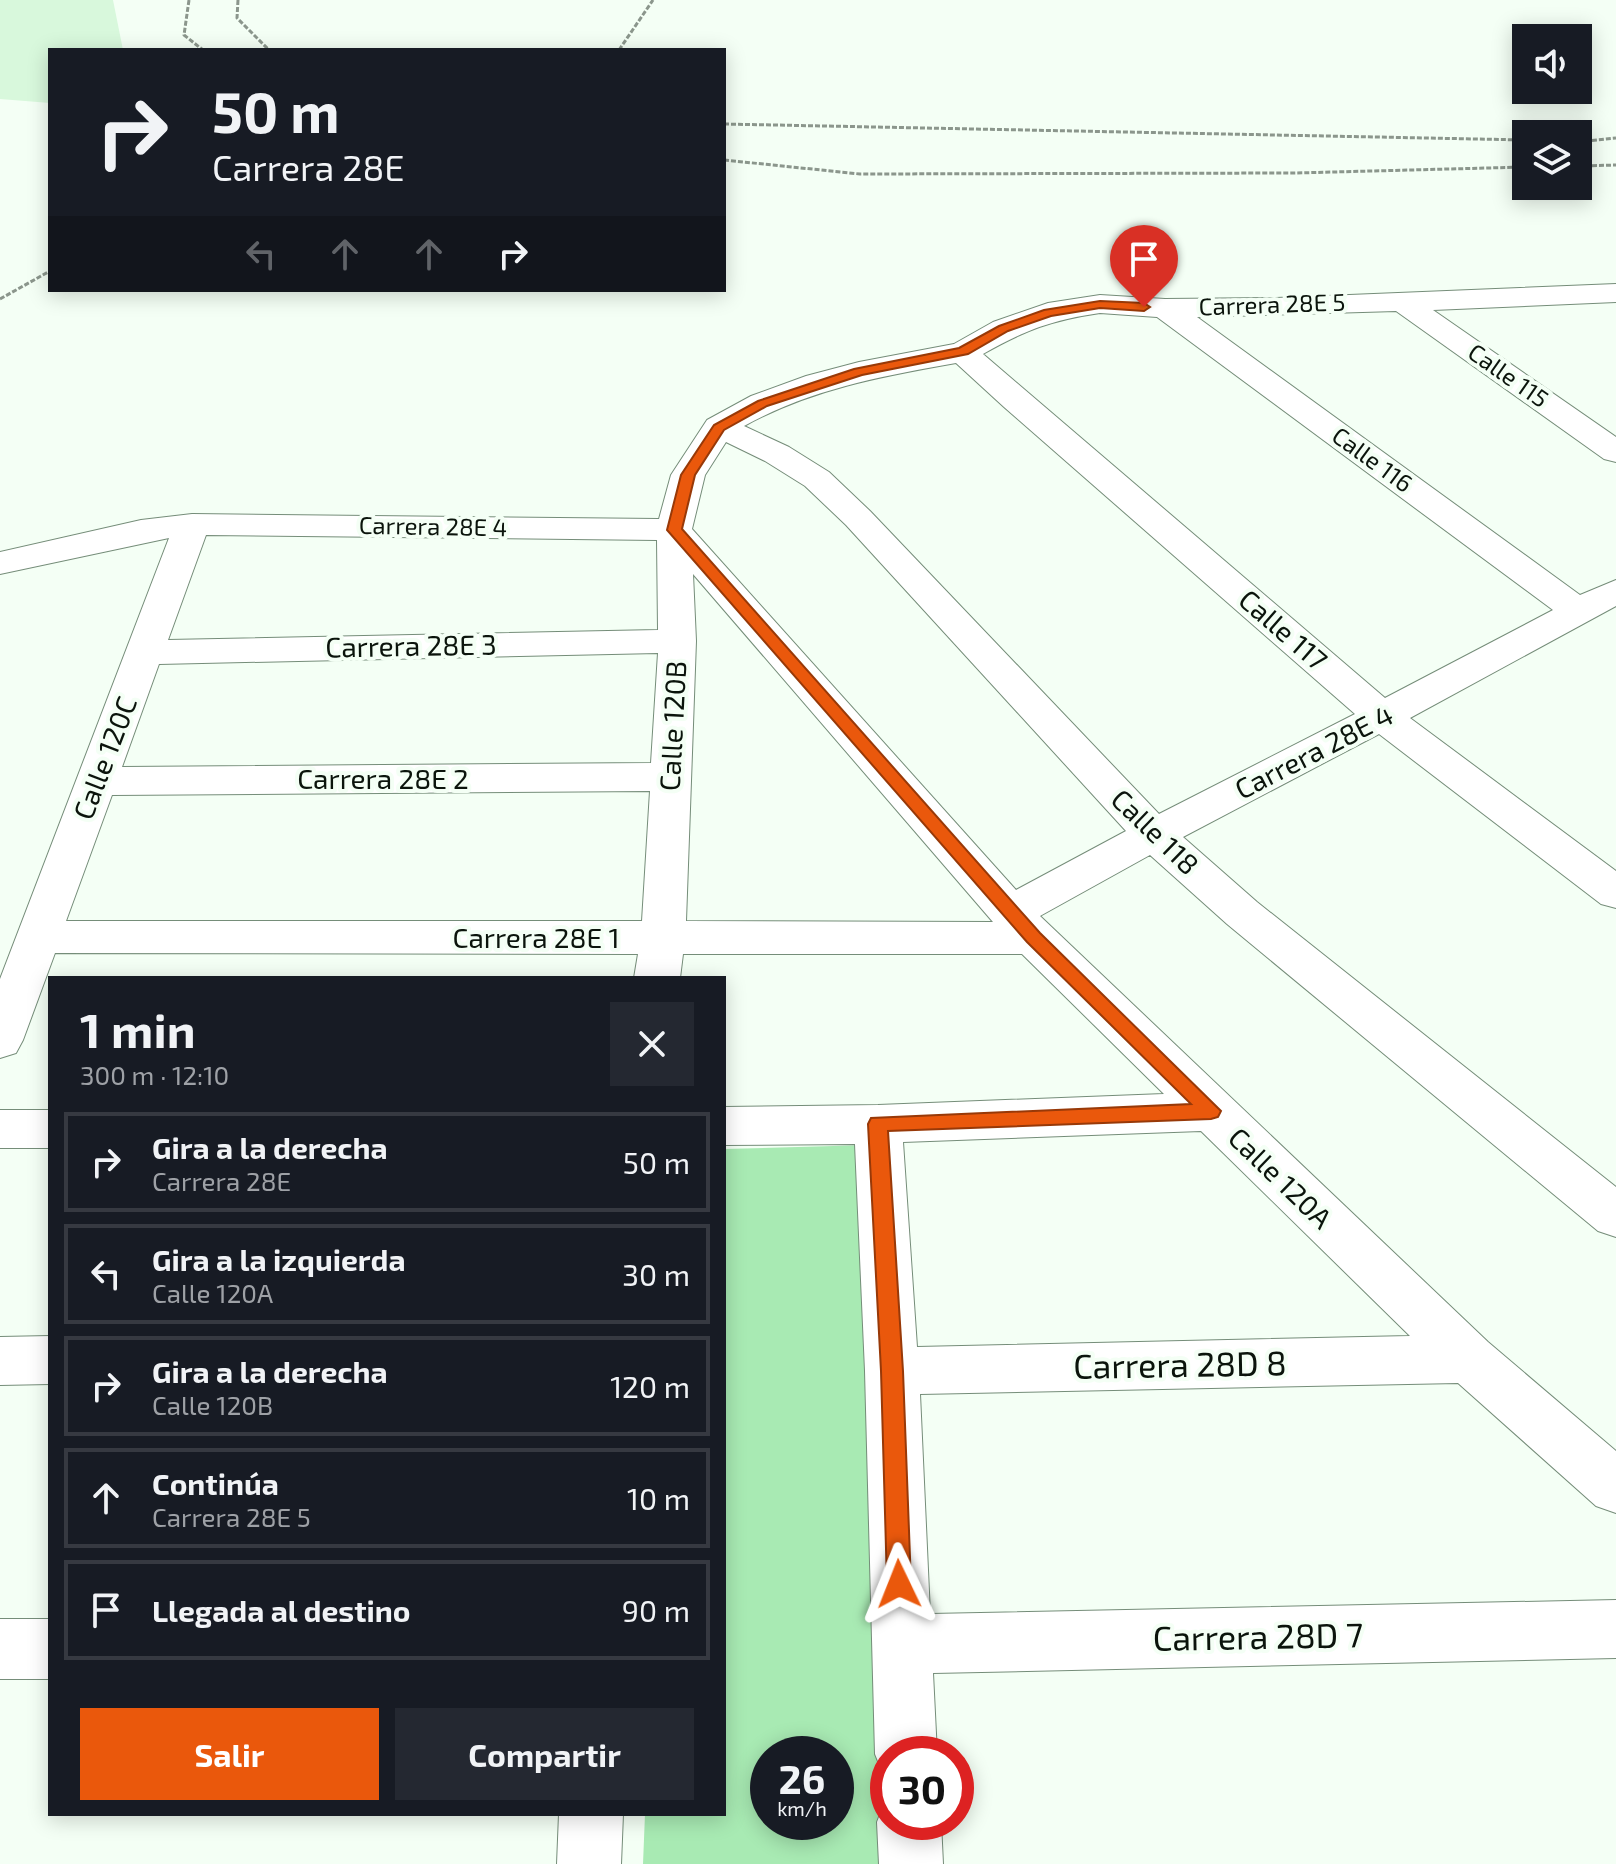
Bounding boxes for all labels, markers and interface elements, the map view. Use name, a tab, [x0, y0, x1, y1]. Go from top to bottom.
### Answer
map controls	[1512, 24, 1592, 200]
button: sound	[1512, 24, 1592, 104]
text: 50 m	[212, 77, 340, 144]
icon: right	[80, 80, 184, 184]
button: layers	[1512, 120, 1592, 200]
text: Carrera 28E	[212, 145, 405, 188]
pin	[1110, 225, 1178, 307]
icon: left	[239, 232, 283, 276]
icon: ahead	[323, 232, 367, 276]
icon: ahead	[407, 232, 451, 276]
icon: right	[491, 232, 535, 276]
icon: arrive	[1122, 237, 1166, 281]
street label: Carrera 28E 5	[1198, 286, 1346, 321]
street label: Calle 115	[1463, 337, 1555, 413]
street label: Calle 116	[1327, 420, 1419, 498]
street label: Carrera 28E 4	[359, 510, 507, 541]
street label: Calle 117	[1233, 582, 1335, 677]
street label: Carrera 28E 3	[325, 627, 497, 663]
street label: Calle 120B	[652, 660, 692, 792]
street label: Calle 120C	[65, 691, 143, 824]
street label: Carrera 28E 4	[1229, 697, 1398, 806]
street label: Carrera 28E 2	[297, 761, 469, 795]
street label: Calle 118	[1105, 781, 1207, 881]
street label: Carrera 28E 1	[452, 920, 620, 954]
text: 1 min	[80, 1000, 196, 1058]
button: close	[610, 1002, 694, 1086]
text: 300 m · 12:10	[80, 1059, 229, 1090]
street label: Calle 120A	[1222, 1120, 1340, 1235]
text: Gira a la derecha	[152, 1129, 388, 1165]
icon: right	[84, 1140, 128, 1184]
text: 50 m	[623, 1144, 690, 1180]
text: Carrera 28E	[152, 1165, 291, 1196]
text: Gira a la izquierda	[152, 1241, 406, 1277]
icon: left	[84, 1252, 128, 1296]
text: 30 m	[622, 1256, 690, 1292]
text: Calle 120A	[152, 1277, 273, 1308]
street label: Carrera 28D 8	[1073, 1341, 1287, 1386]
text: Gira a la derecha	[152, 1353, 388, 1389]
icon: right	[84, 1364, 128, 1408]
text: 120 m	[610, 1368, 690, 1404]
text: Calle 120B	[152, 1389, 273, 1420]
text: Continúa	[152, 1465, 279, 1501]
icon: ahead	[84, 1476, 128, 1520]
text: 10 m	[627, 1480, 690, 1516]
text: Carrera 28E 5	[152, 1501, 311, 1532]
position arrow	[857, 1542, 941, 1626]
icon: arrive	[84, 1588, 128, 1632]
text: Llegada al destino	[152, 1592, 411, 1628]
text: 90 m	[622, 1592, 690, 1628]
street label: Carrera 28D 7	[1152, 1613, 1363, 1658]
button: Salir	[80, 1708, 379, 1800]
button: Compartir	[395, 1708, 694, 1800]
speed limit sign: 30	[870, 1736, 974, 1840]
text: 26	[779, 1754, 825, 1802]
text: km/h	[777, 1796, 827, 1820]

